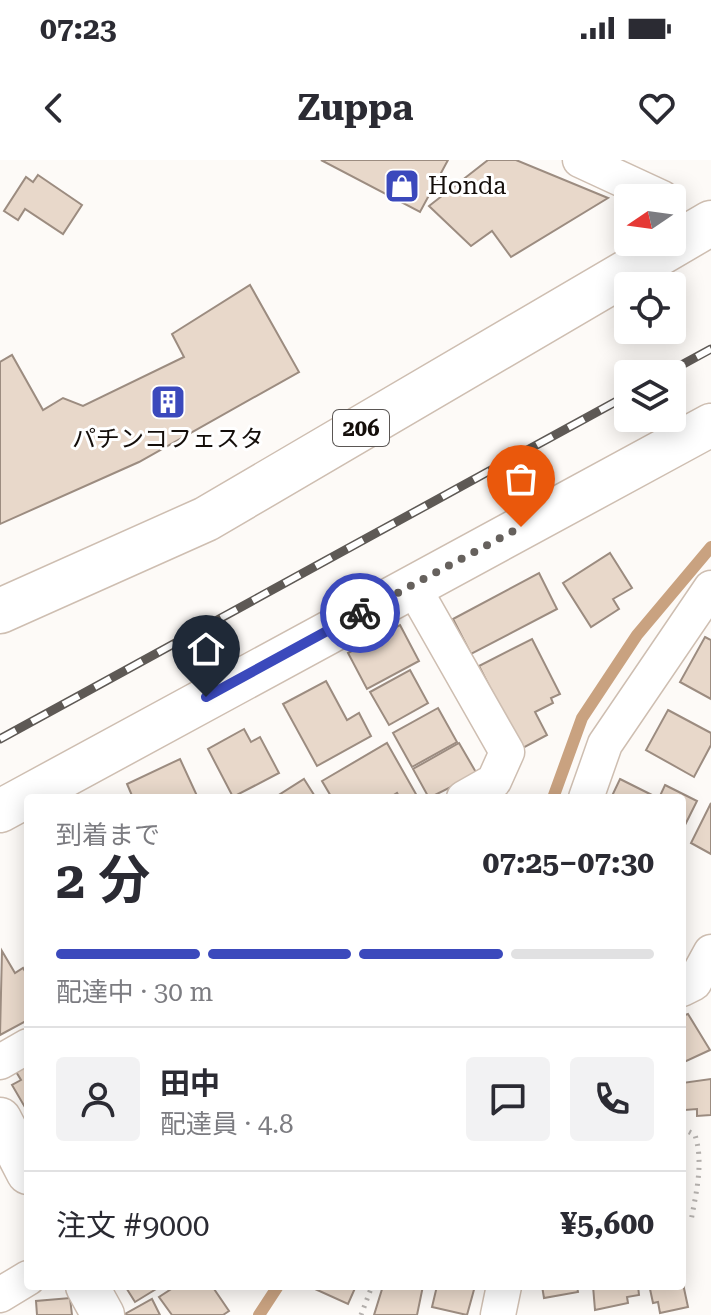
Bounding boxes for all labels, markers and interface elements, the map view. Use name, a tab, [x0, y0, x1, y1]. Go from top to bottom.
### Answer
text: 07:23	[40, 11, 117, 46]
icon: back	[32, 86, 76, 130]
icon: heart	[635, 86, 679, 130]
text: Zuppa	[298, 87, 413, 129]
shop icon: Honda	[383, 167, 421, 205]
place label: Honda	[428, 172, 506, 200]
north arrow	[614, 184, 686, 256]
map controls	[614, 184, 686, 432]
button: locate	[614, 272, 686, 344]
button: layers	[614, 360, 686, 432]
building icon: パチンコフェスタ	[149, 383, 187, 421]
road number: 206	[333, 410, 389, 446]
place label: パチンコフェスタ	[72, 425, 264, 453]
pin	[487, 445, 555, 527]
icon: bag	[499, 457, 543, 501]
courier	[320, 573, 400, 653]
icon: bike	[338, 591, 382, 635]
pin	[172, 615, 240, 697]
icon: home	[184, 627, 228, 671]
text: 到着まで	[56, 820, 160, 850]
text: 07:25–07:30	[482, 845, 654, 880]
text: 2 分	[56, 850, 150, 911]
text: 配達中 · 30 m	[56, 977, 213, 1007]
button: person	[56, 1057, 140, 1141]
button: chat	[466, 1057, 550, 1141]
button: phone	[570, 1057, 654, 1141]
text: 田中	[160, 1066, 220, 1101]
text: 配達員 · 4.8	[160, 1109, 294, 1139]
text: ¥5,600	[560, 1206, 654, 1241]
text: 注文 #9000	[56, 1208, 210, 1243]

